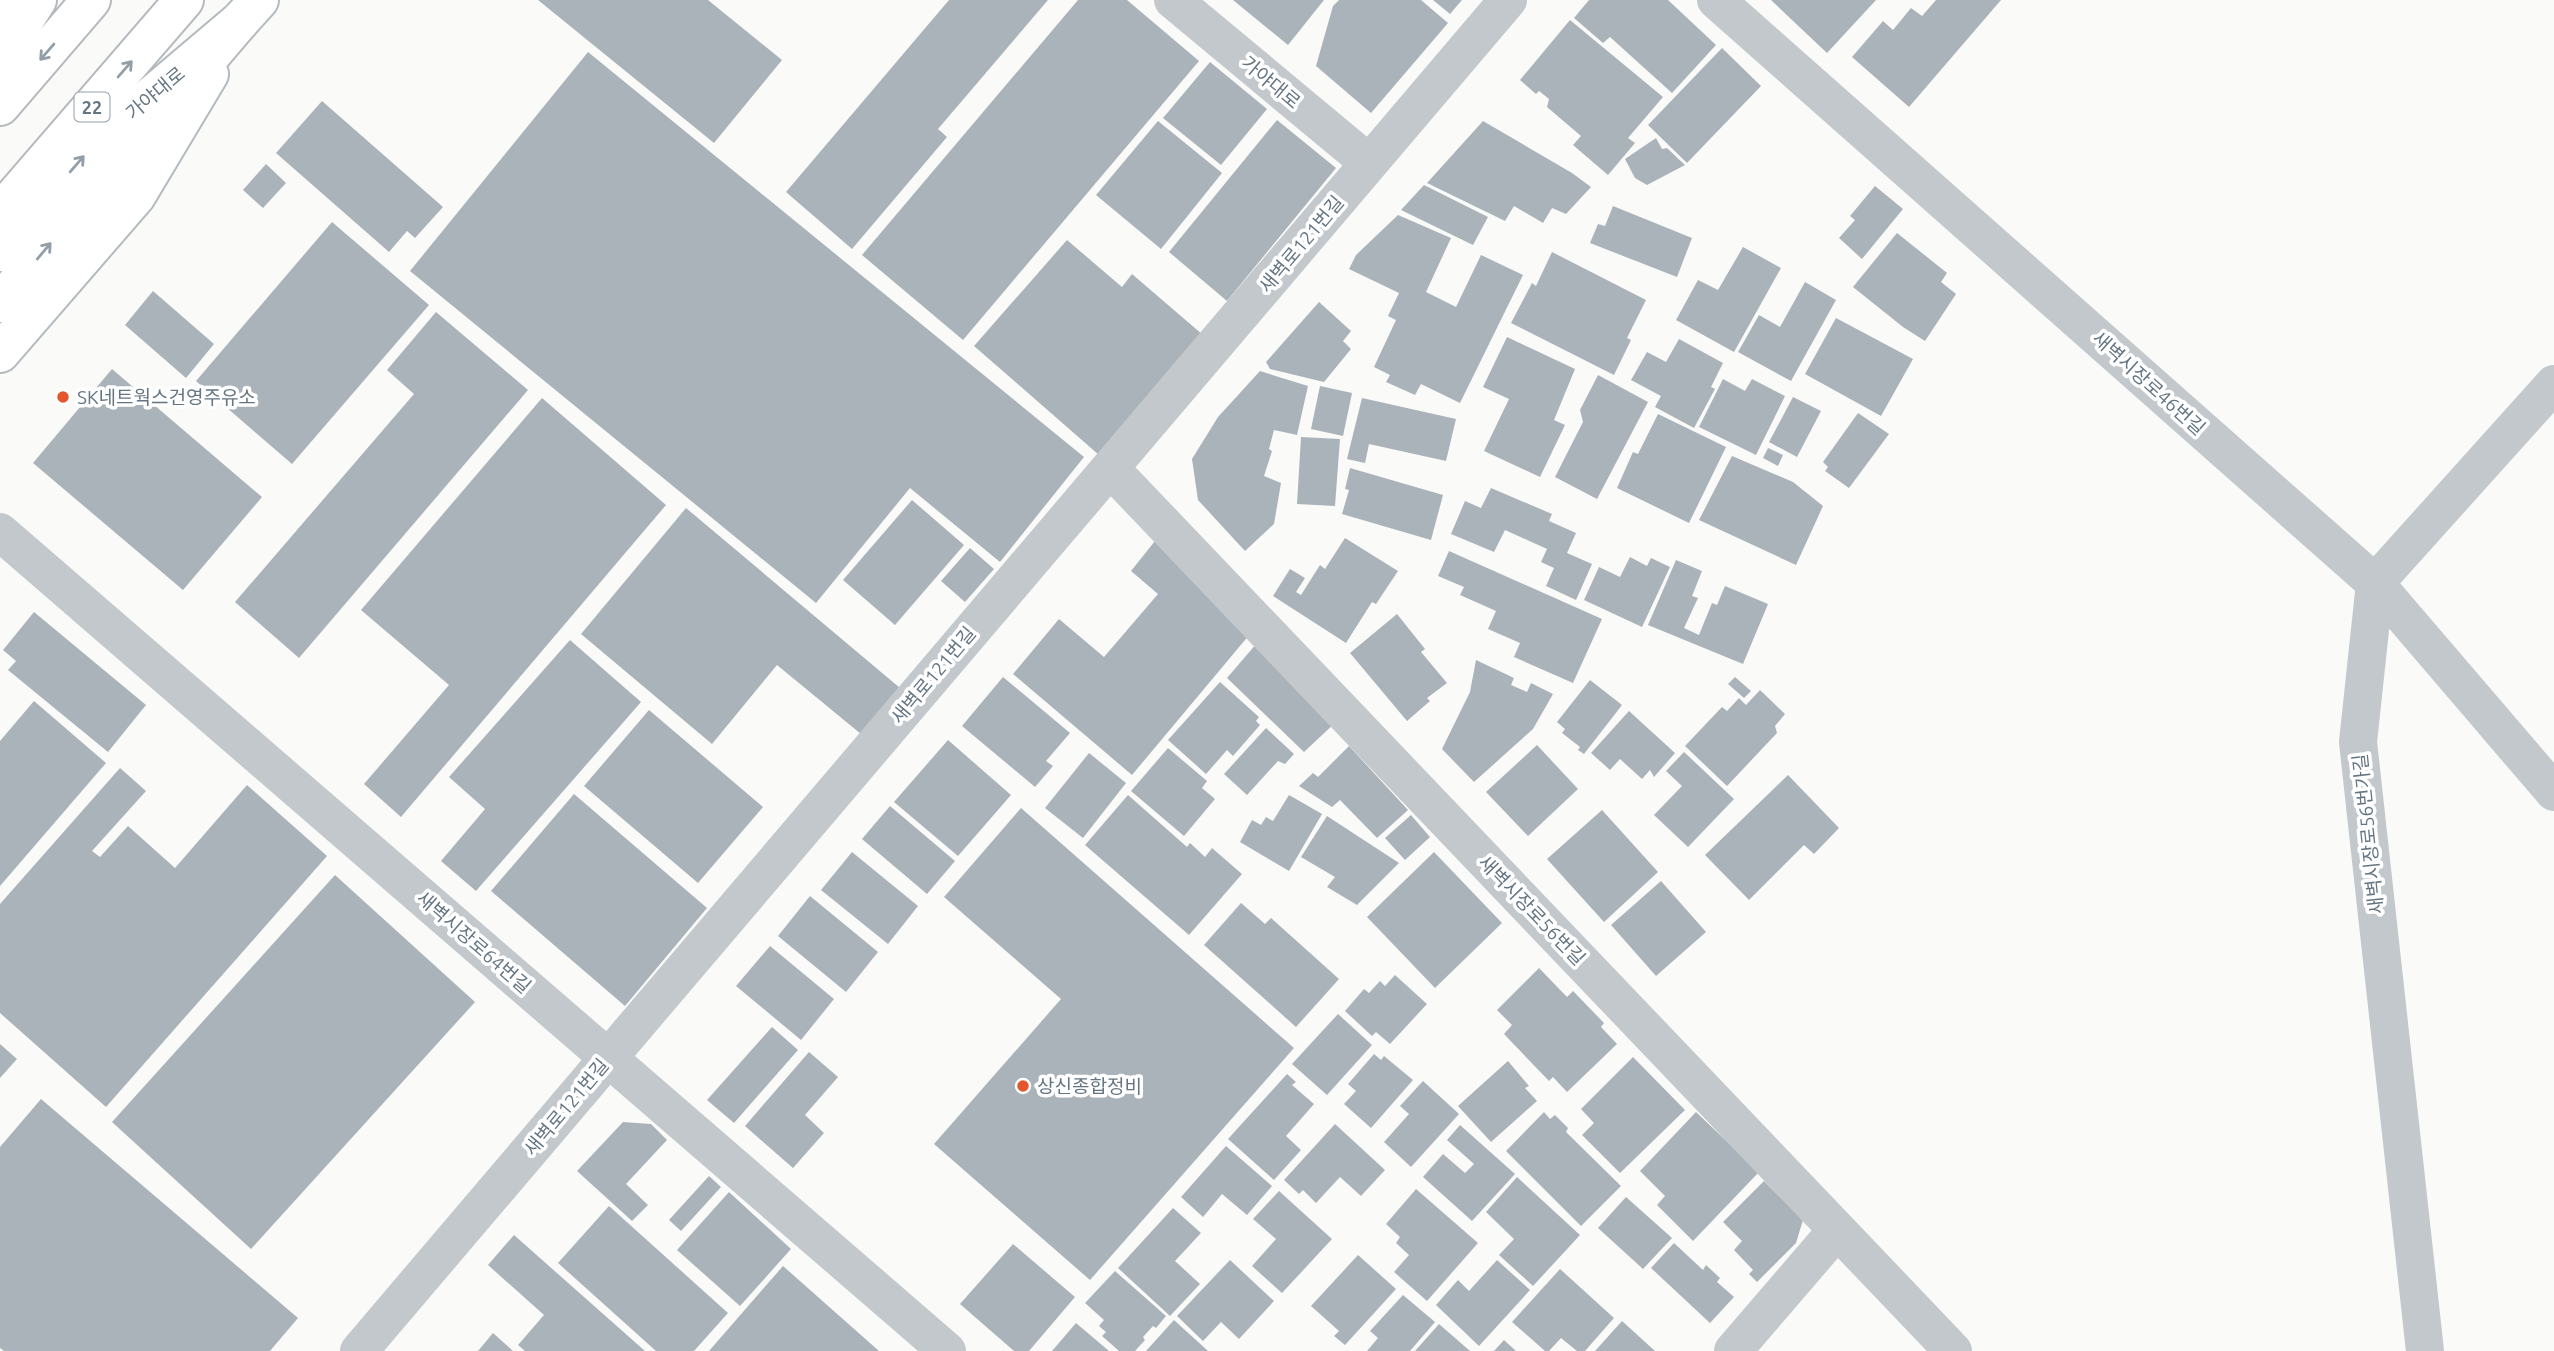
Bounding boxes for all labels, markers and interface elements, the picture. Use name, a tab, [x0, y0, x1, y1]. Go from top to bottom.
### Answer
one-way arrow	[39, 42, 55, 60]
street label: 가야대로	[1237, 51, 1305, 113]
one-way arrow	[117, 60, 133, 78]
street label: 가야대로	[121, 62, 189, 124]
road number: 22	[74, 92, 110, 122]
one-way arrow	[69, 155, 85, 173]
street label: 새벽로121번길	[1254, 191, 1348, 297]
one-way arrow	[36, 242, 52, 260]
street label: 새벽시장로46번길	[2088, 327, 2210, 439]
place label: SK네트웍스건영주유소	[77, 386, 256, 408]
marker: SK네트웍스건영주유소	[55, 389, 71, 405]
street label: 새벽로121번길	[886, 622, 980, 728]
street label: 새벽시장로56번가길	[2349, 753, 2387, 915]
street label: 새벽시장로56번길	[1474, 851, 1590, 969]
street label: 새벽시장로64번길	[413, 887, 535, 997]
street label: 새벽로121번길	[519, 1054, 613, 1160]
place label: 상신종합정비	[1037, 1075, 1142, 1097]
marker: 상신종합정비	[1015, 1078, 1031, 1094]

